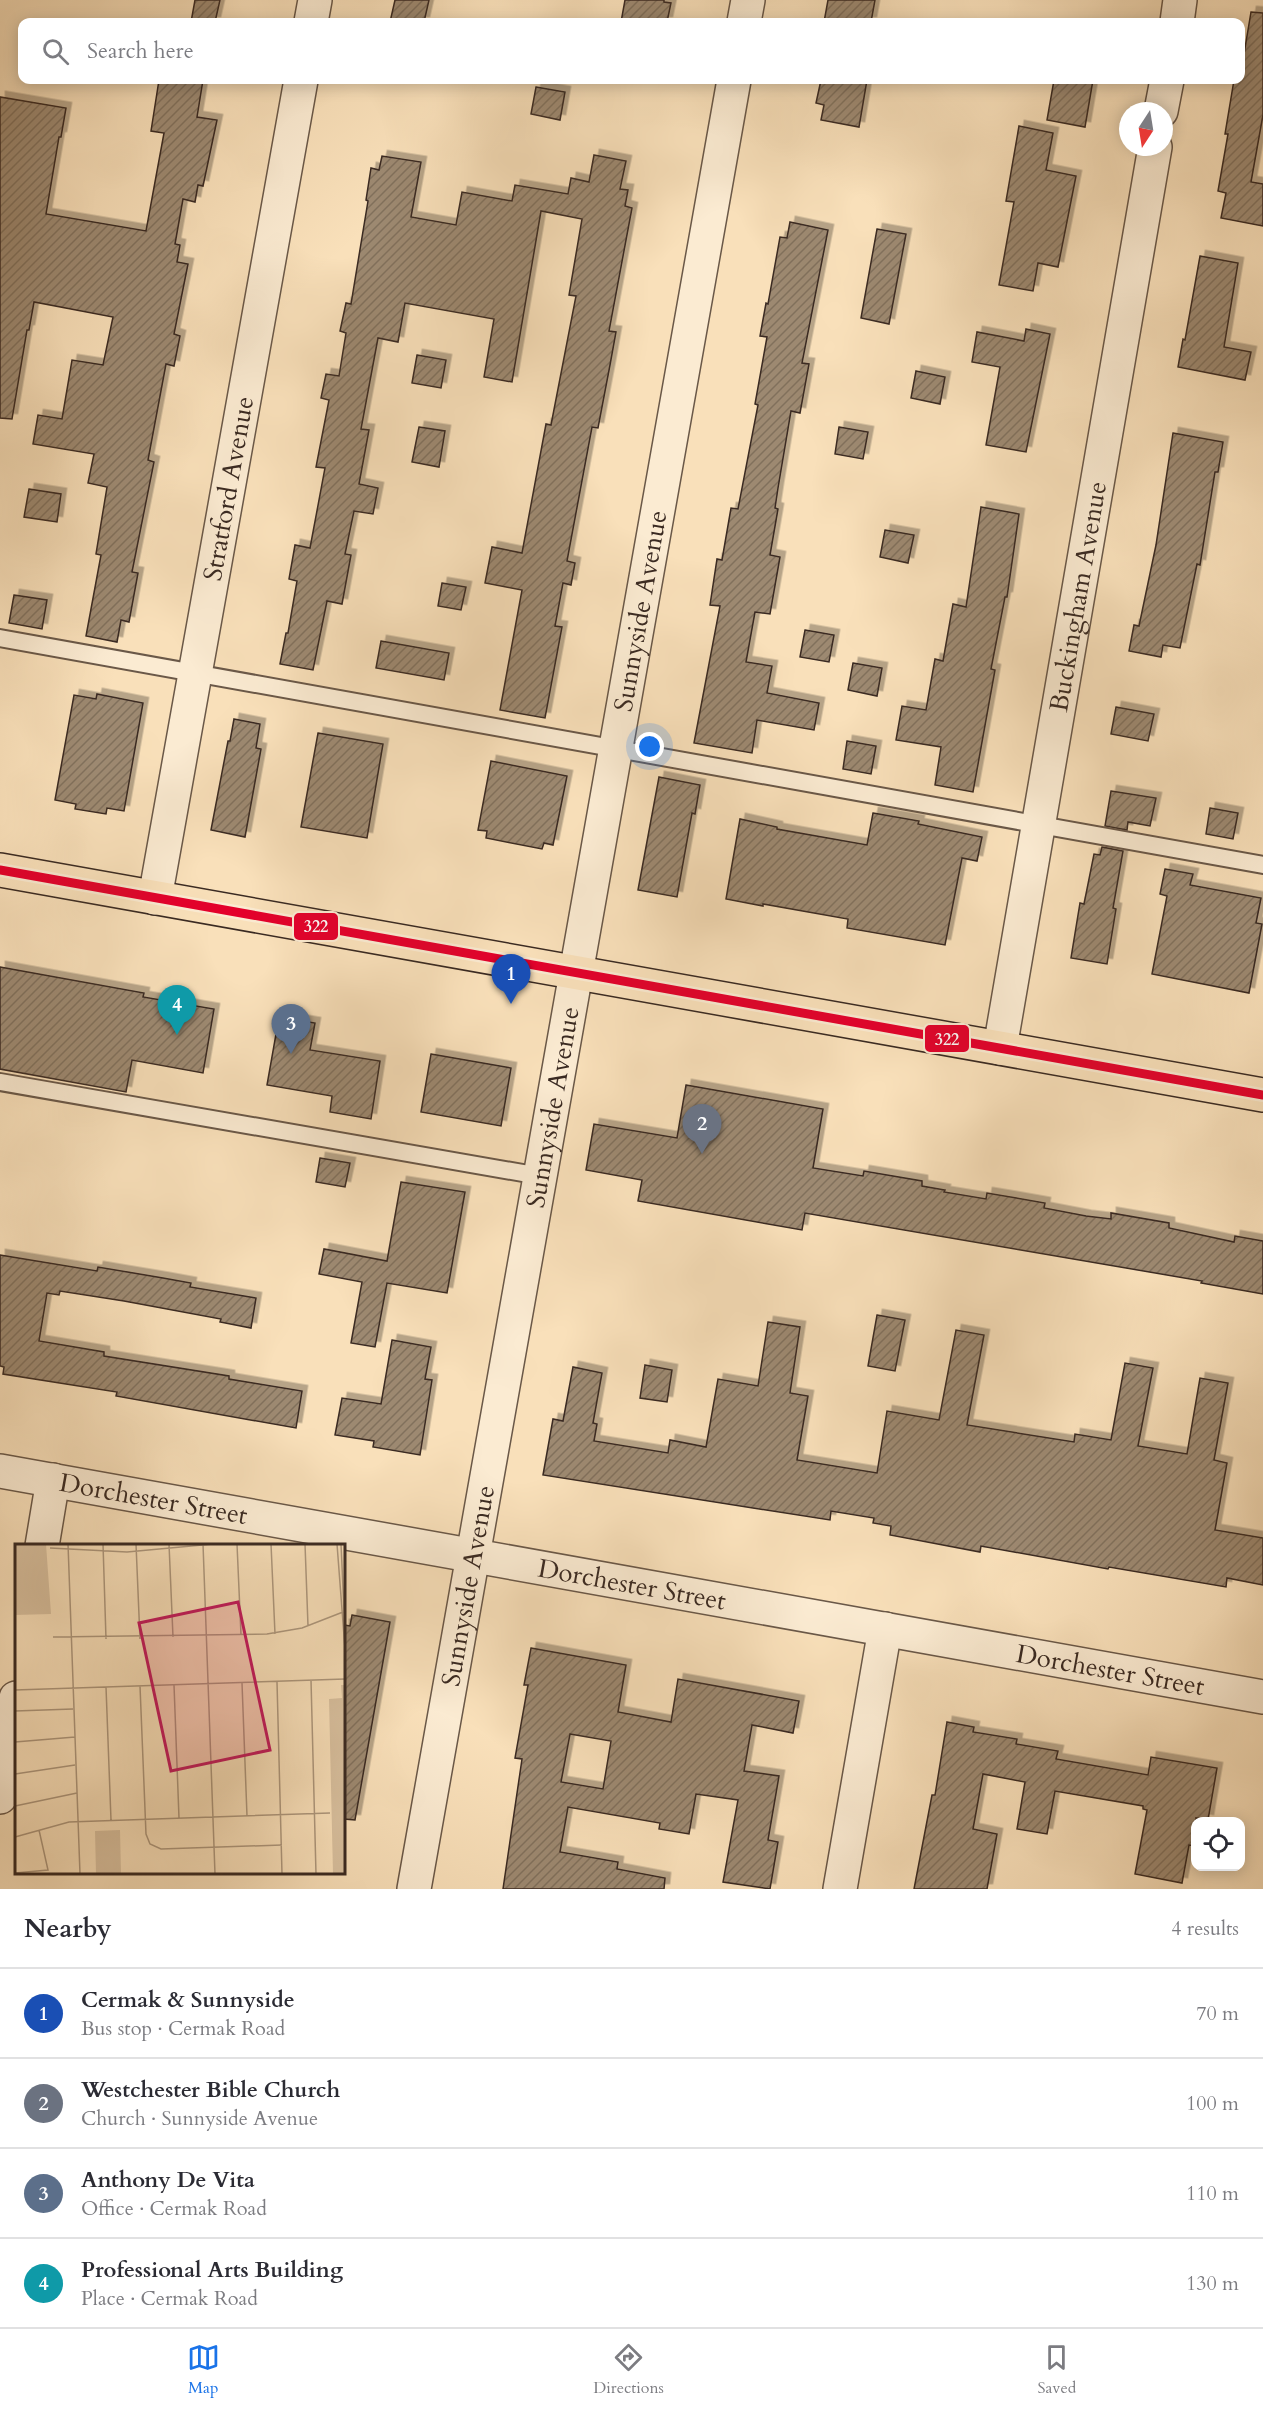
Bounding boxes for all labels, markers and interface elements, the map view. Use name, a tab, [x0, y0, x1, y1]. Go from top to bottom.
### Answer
search box	[18, 18, 1245, 84]
icon: search	[39, 35, 72, 68]
text: Search here	[87, 36, 194, 66]
north arrow	[1119, 102, 1173, 156]
street label: Stratford Avenue	[194, 393, 262, 584]
street label: Buckingham Avenue	[1041, 479, 1115, 715]
street label: Sunnyside Avenue	[605, 508, 675, 714]
your location	[635, 732, 664, 761]
line badge: 322	[293, 912, 339, 941]
text: 322	[304, 916, 328, 938]
pin: 1	[492, 954, 530, 1004]
pin: 4	[158, 986, 196, 1035]
pin: 3	[272, 1004, 310, 1054]
street label: Sunnyside Avenue	[517, 1004, 587, 1210]
line badge: 322	[924, 1024, 970, 1053]
text: 322	[935, 1029, 959, 1051]
pin: 2	[682, 1104, 722, 1154]
street label: Dorchester Street	[57, 1464, 250, 1532]
street label: Sunnyside Avenue	[433, 1482, 503, 1689]
inset map	[15, 1544, 345, 1874]
street label: Dorchester Street	[535, 1550, 729, 1618]
street label: Dorchester Street	[1014, 1636, 1207, 1704]
map controls	[1191, 1817, 1245, 1871]
button: locate	[1191, 1817, 1245, 1871]
text: Nearby	[24, 1911, 112, 1946]
text: 4 results	[1171, 1915, 1239, 1942]
text: Cermak & Sunnyside	[81, 1985, 295, 2015]
text: 1	[38, 2000, 49, 2027]
text: 70 m	[1196, 2000, 1239, 2027]
text: Bus stop · Cermak Road	[81, 2015, 285, 2042]
text: Westchester Bible Church	[81, 2075, 340, 2105]
text: 2	[38, 2090, 49, 2117]
text: 100 m	[1186, 2090, 1239, 2117]
text: Church · Sunnyside Avenue	[81, 2105, 318, 2132]
text: Anthony De Vita	[81, 2165, 255, 2195]
text: 3	[38, 2180, 49, 2207]
text: 110 m	[1186, 2180, 1239, 2207]
text: Office · Cermak Road	[81, 2195, 267, 2222]
text: Professional Arts Building	[81, 2255, 343, 2285]
text: 4	[38, 2270, 49, 2297]
text: 130 m	[1186, 2270, 1239, 2297]
text: Place · Cermak Road	[81, 2285, 258, 2312]
tab: Map	[187, 2341, 220, 2399]
tab: Directions	[593, 2341, 664, 2399]
tab: Saved	[1037, 2341, 1076, 2399]

